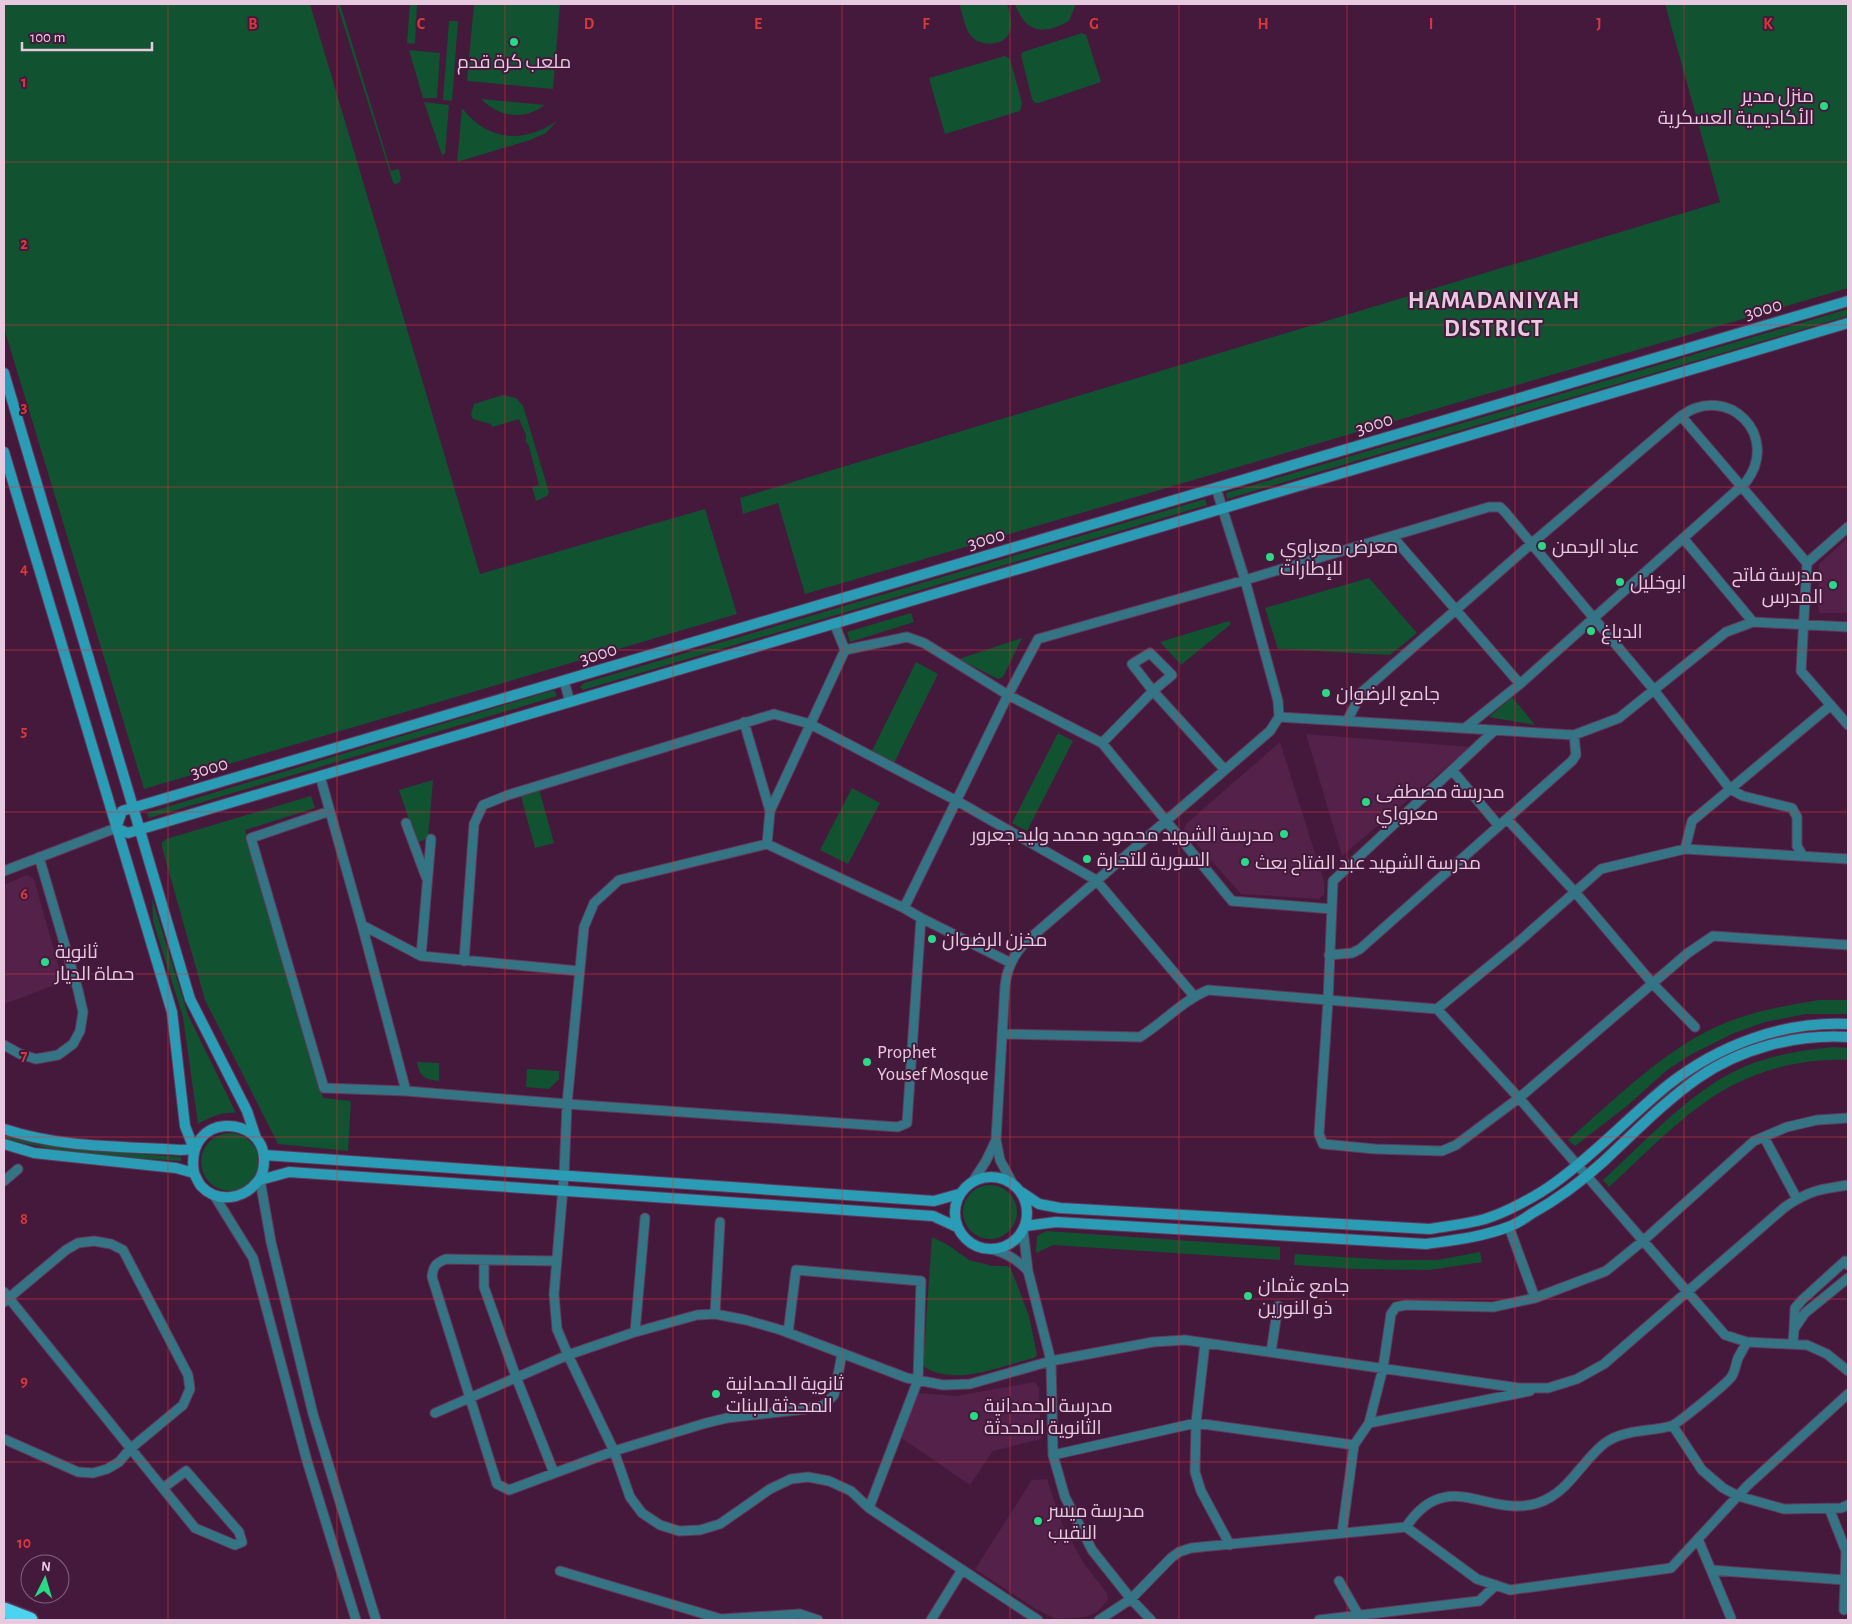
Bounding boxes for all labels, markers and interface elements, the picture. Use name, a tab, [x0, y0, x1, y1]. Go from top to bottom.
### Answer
text: B	[248, 16, 258, 32]
text: C	[417, 16, 426, 32]
text: D	[584, 16, 595, 32]
text: E	[754, 16, 762, 32]
text: F	[922, 16, 930, 32]
text: G	[1089, 16, 1099, 32]
text: H	[1257, 16, 1269, 32]
text: I	[1429, 16, 1433, 32]
text: J	[1596, 16, 1602, 32]
text: K	[1763, 16, 1773, 32]
scale bar	[22, 20, 152, 52]
text: 100 m	[30, 30, 65, 45]
marker: ملعب كرة قدم	[508, 36, 520, 48]
place label: ملعب كرة قدم	[457, 53, 571, 75]
text: 1	[21, 74, 27, 90]
place label: منزل مدير الأكاديمية العسكرية	[1658, 87, 1814, 129]
marker: منزل مدير الأكاديمية العسكرية	[1818, 100, 1830, 112]
text: 2	[20, 236, 28, 252]
district label: HAMADANIYAH DISTRICT	[1408, 289, 1580, 341]
street label: 3000	[1743, 295, 1784, 324]
text: 3	[21, 399, 28, 415]
street label: 3000	[1354, 410, 1395, 439]
street label: 3000	[966, 525, 1007, 554]
place label: معرض معراوي للإطارات	[1280, 538, 1398, 580]
place label: عباد الرحمن	[1552, 538, 1639, 558]
marker: عباد الرحمن	[1536, 540, 1548, 552]
marker: معرض معراوي للإطارات	[1264, 551, 1276, 563]
text: 4	[20, 561, 28, 577]
place label: مدرسة فاتح المدرس	[1732, 566, 1823, 608]
place label: ابوخليل	[1630, 574, 1686, 594]
marker: ابوخليل	[1614, 576, 1626, 588]
marker: مدرسة فاتح المدرس	[1827, 579, 1839, 591]
place label: الدباغ	[1601, 623, 1643, 645]
marker: الدباغ	[1585, 625, 1597, 637]
street label: 3000	[578, 640, 619, 669]
place label: جامع الرضوان	[1336, 685, 1440, 707]
marker: جامع الرضوان	[1320, 687, 1332, 699]
text: 5	[21, 723, 28, 739]
street label: 3000	[189, 754, 230, 783]
place label: مدرسة مصطفى معرواي	[1376, 783, 1505, 828]
marker: مدرسة مصطفى معرواي	[1360, 796, 1372, 808]
place label: مدرسة الشهيد محمود محمد وليد جعرور	[970, 825, 1274, 846]
marker: مدرسة الشهيد محمود محمد وليد جعرور	[1278, 828, 1290, 840]
place label: السورية للتجارة	[1097, 851, 1210, 871]
marker: السورية للتجارة	[1081, 853, 1093, 865]
place label: مدرسة الشهيد عبد الفتاح بعث	[1255, 853, 1481, 876]
marker: مدرسة الشهيد عبد الفتاح بعث	[1239, 856, 1251, 868]
text: 6	[20, 886, 28, 902]
place label: مخزن الرضوان	[942, 931, 1048, 951]
marker: مخزن الرضوان	[926, 933, 938, 945]
place label: ثانوية حماة الديار	[54, 942, 134, 985]
marker: ثانوية حماة الديار	[39, 956, 51, 968]
place label: Prophet Yousef Mosque	[877, 1043, 989, 1084]
text: 7	[21, 1048, 28, 1064]
marker: Prophet Yousef Mosque	[861, 1056, 873, 1068]
text: 8	[20, 1211, 28, 1227]
place label: جامع عثمان ذو النورين	[1258, 1276, 1349, 1319]
marker: جامع عثمان ذو النورين	[1242, 1290, 1254, 1302]
text: 9	[20, 1373, 28, 1389]
place label: ثانوية الحمدانية المحدثة للبنات	[726, 1374, 843, 1416]
marker: ثانوية الحمدانية المحدثة للبنات	[710, 1388, 722, 1400]
place label: مدرسة الحمدانية الثانوية المحدثة	[984, 1397, 1113, 1439]
marker: مدرسة الحمدانية الثانوية المحدثة	[968, 1410, 980, 1422]
place label: مدرسة ميسر النقيب	[1047, 1502, 1145, 1543]
marker: مدرسة ميسر النقيب	[1032, 1515, 1044, 1527]
text: 10	[17, 1535, 31, 1551]
north arrow	[20, 1554, 70, 1604]
text: N	[41, 1560, 52, 1574]

